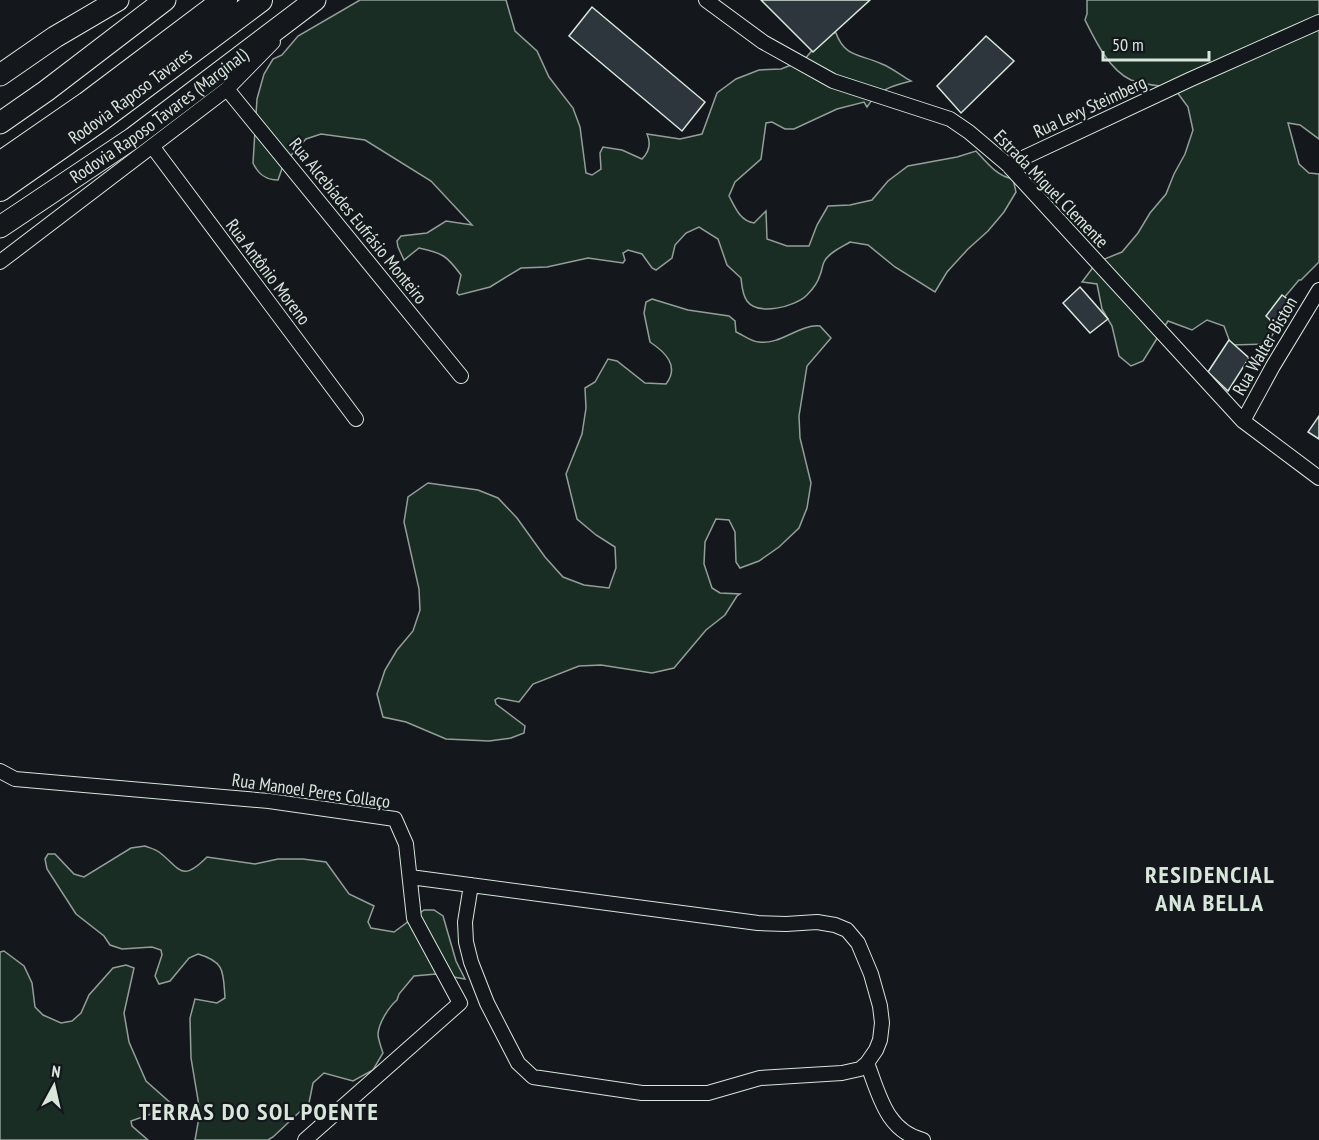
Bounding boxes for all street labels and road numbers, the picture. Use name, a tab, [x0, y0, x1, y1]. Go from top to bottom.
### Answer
street label: Rodovia Raposo Tavares (Marginal)	[65, 42, 253, 188]
street label: Rodovia Raposo Tavares	[64, 43, 197, 149]
street label: Rua Levy Steimberg	[1030, 70, 1150, 143]
street label: Estrada Miguel Clemente	[989, 125, 1114, 252]
street label: Rua Alcebíades Eufrásio Monteiro	[284, 133, 433, 309]
street label: Rua Antônio Moreno	[221, 214, 316, 329]
street label: Rua Walter Biston	[1227, 292, 1302, 399]
street label: Rua Manoel Peres Collaço	[230, 768, 392, 813]

